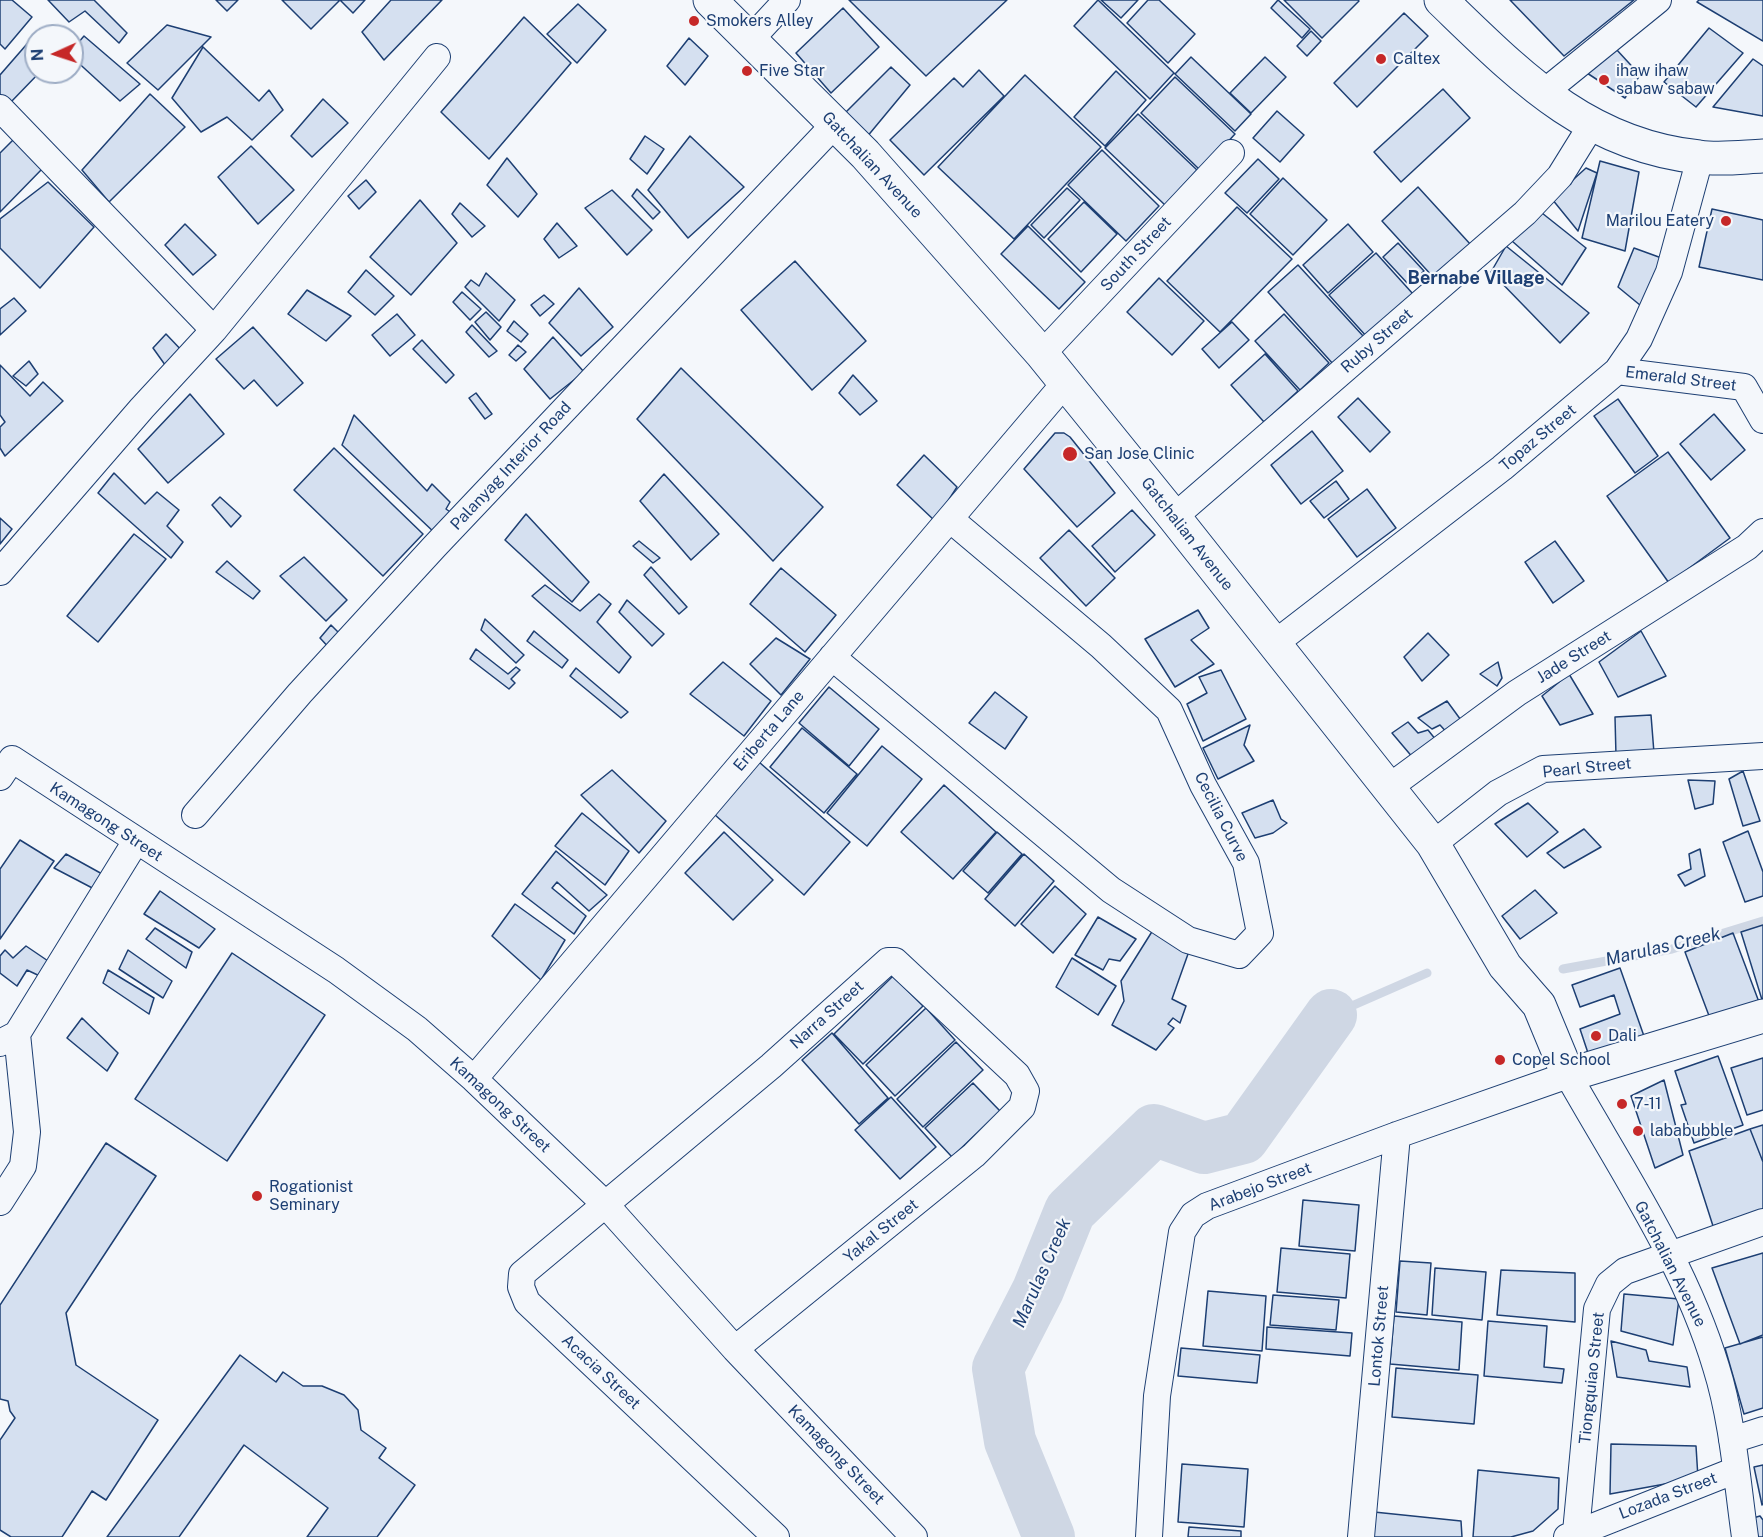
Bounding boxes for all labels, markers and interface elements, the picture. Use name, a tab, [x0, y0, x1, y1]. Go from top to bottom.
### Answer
place label: Smokers Alley	[706, 11, 813, 31]
marker: Smokers Alley	[687, 14, 701, 28]
north arrow	[24, 24, 84, 84]
text: N	[28, 48, 47, 62]
place label: Caltex	[1393, 49, 1441, 69]
marker: Caltex	[1374, 52, 1388, 66]
place label: Five Star	[759, 61, 825, 81]
place label: ihaw ihaw sabaw sabaw	[1616, 61, 1715, 99]
marker: Five Star	[740, 64, 754, 78]
marker: ihaw ihaw sabaw sabaw	[1597, 73, 1611, 87]
street label: Gatchalian Avenue	[818, 108, 926, 222]
place label: Marilou Eatery	[1606, 211, 1714, 231]
street label: South Street	[1097, 213, 1175, 295]
marker: Marilou Eatery	[1719, 214, 1733, 228]
district label: Bernabe Village	[1407, 267, 1545, 289]
street label: Ruby Street	[1337, 305, 1417, 377]
street label: Emerald Street	[1624, 363, 1738, 395]
street label: Palanyag Interior Road	[447, 398, 575, 534]
street label: Topaz Street	[1496, 400, 1580, 476]
place label: San Jose Clinic	[1084, 444, 1195, 464]
marker: San Jose Clinic	[1061, 445, 1079, 463]
street label: Gatchalian Avenue	[1137, 474, 1237, 594]
street label: Jade Street	[1533, 627, 1615, 687]
street label: Eriberta Lane	[730, 687, 808, 775]
street label: Pearl Street	[1541, 754, 1633, 782]
street label: Cecilia Curve	[1190, 769, 1252, 865]
street label: Kamagong Street	[46, 778, 166, 866]
water label: Marulas Creek	[1603, 923, 1723, 971]
street label: Narra Street	[786, 977, 868, 1053]
place label: Dali	[1608, 1026, 1637, 1046]
marker: Dali	[1589, 1029, 1603, 1043]
place label: Copel School	[1512, 1050, 1611, 1070]
street label: Kamagong Street	[446, 1053, 554, 1157]
marker: Copel School	[1493, 1053, 1507, 1067]
place label: 7-11	[1634, 1094, 1661, 1114]
marker: 7-11	[1615, 1097, 1629, 1111]
place label: lababubble	[1650, 1121, 1733, 1141]
marker: lababubble	[1631, 1124, 1645, 1138]
street label: Arabejo Street	[1206, 1159, 1314, 1215]
place label: Rogationist Seminary	[269, 1177, 353, 1215]
marker: Rogationist Seminary	[250, 1189, 264, 1203]
street label: Yakal Street	[840, 1195, 922, 1267]
street label: Gatchalian Avenue	[1630, 1198, 1710, 1330]
water label: Marulas Creek	[1008, 1215, 1076, 1331]
street label: Lontok Street	[1365, 1285, 1393, 1387]
street label: Tiongquiao Street	[1576, 1311, 1608, 1445]
street label: Acacia Street	[558, 1331, 644, 1413]
street label: Kamagong Street	[784, 1401, 888, 1509]
street label: Lozada Street	[1616, 1469, 1720, 1523]

